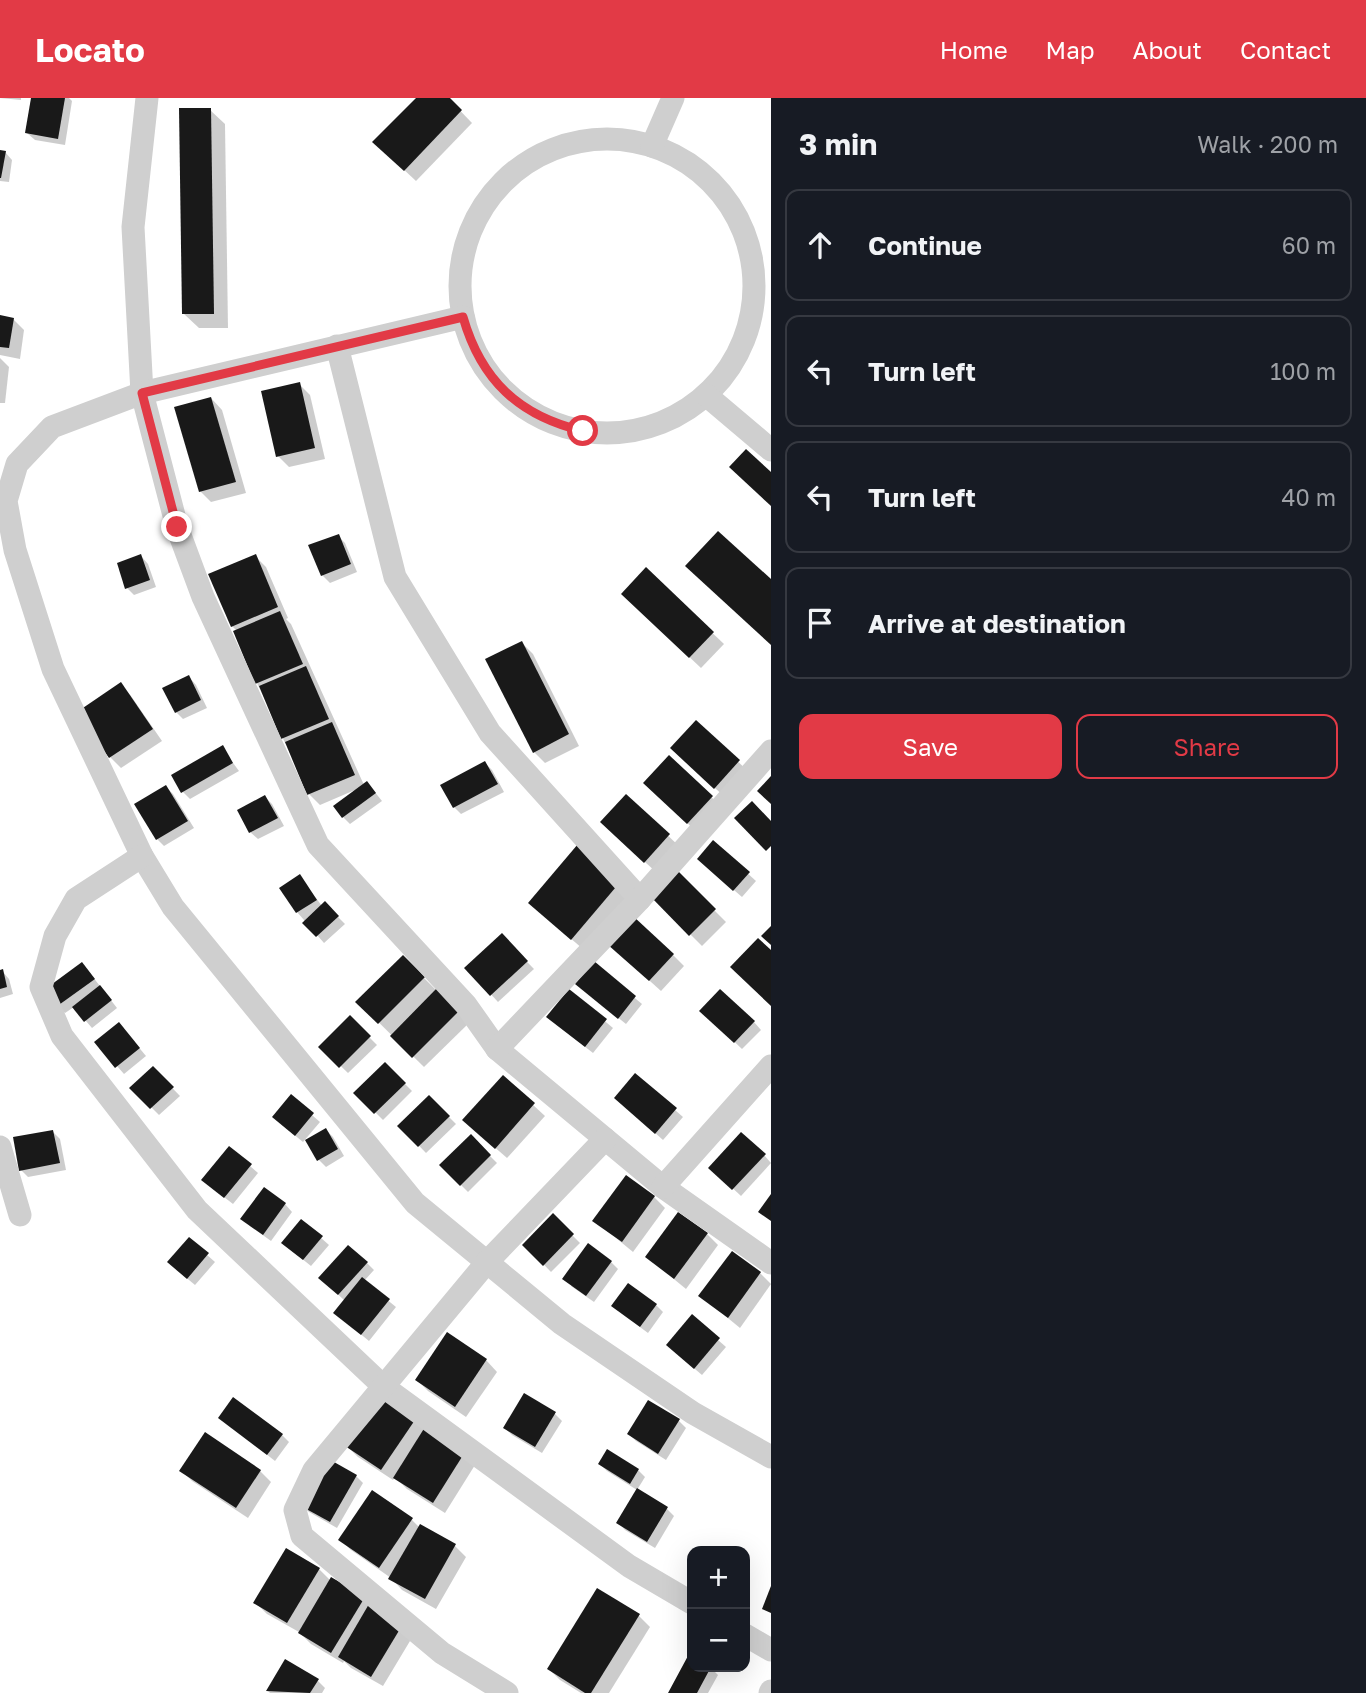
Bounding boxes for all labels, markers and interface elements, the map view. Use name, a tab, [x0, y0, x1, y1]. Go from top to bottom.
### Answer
text: Locato	[35, 30, 145, 69]
text: Home	[940, 35, 1008, 64]
text: Map	[1046, 35, 1095, 64]
text: About	[1133, 35, 1202, 64]
text: Contact	[1240, 35, 1331, 64]
text: 3 min	[799, 126, 877, 162]
text: Walk · 200 m	[1197, 130, 1338, 158]
icon: ahead	[801, 226, 839, 264]
text: Continue	[868, 230, 982, 261]
text: 60 m	[1282, 231, 1336, 259]
icon: left	[801, 352, 839, 390]
text: Turn left	[868, 356, 976, 387]
text: 100 m	[1270, 357, 1336, 385]
route start	[567, 415, 598, 446]
icon: left	[801, 478, 839, 516]
text: Turn left	[868, 482, 976, 513]
text: 40 m	[1282, 483, 1336, 511]
route end	[161, 511, 192, 542]
icon: arrive	[801, 604, 839, 642]
text: Arrive at destination	[868, 608, 1126, 639]
button: Save	[799, 714, 1062, 779]
button: Share	[1076, 714, 1338, 779]
map controls	[687, 1546, 750, 1672]
button: +	[687, 1546, 750, 1609]
button: −	[687, 1609, 750, 1672]

